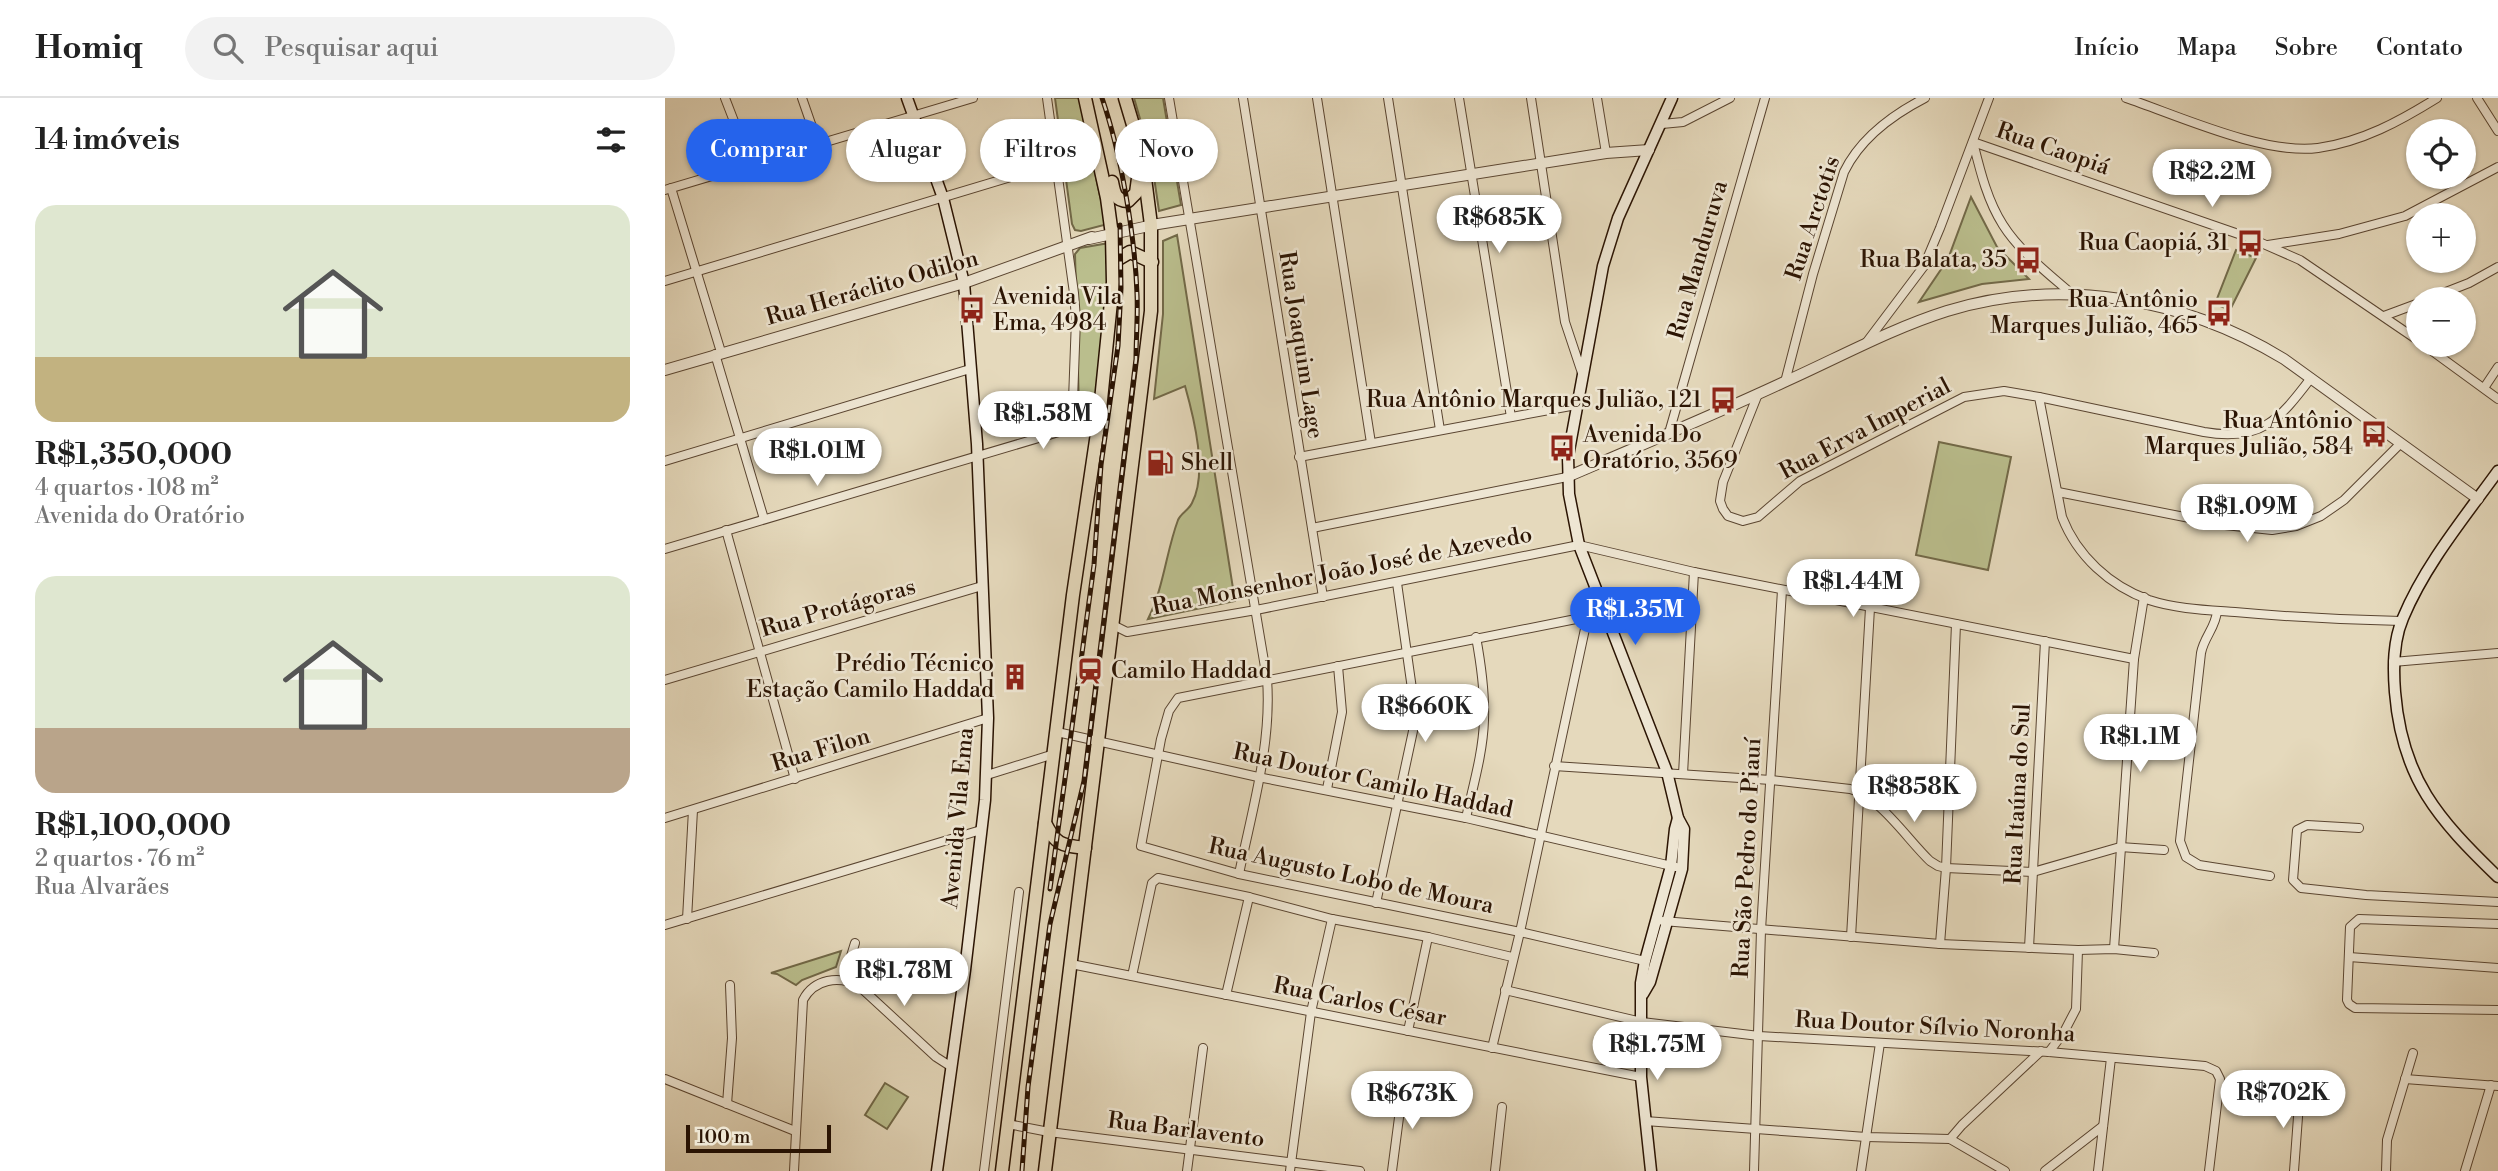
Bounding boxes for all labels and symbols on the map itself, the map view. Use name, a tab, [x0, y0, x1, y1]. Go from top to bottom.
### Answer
street label: Rua Caopiá	[1993, 117, 2114, 182]
pin: R$2.2M	[2155, 150, 2269, 209]
street label: Rua Arctotis	[1780, 152, 1846, 284]
street label: Rua Manduruva	[1662, 177, 1734, 343]
pin: R$685K	[1442, 195, 1556, 255]
bus stop icon: Rua Caopiá, 31	[2235, 228, 2265, 258]
place label: Rua Caopiá, 31	[2079, 229, 2229, 257]
street label: Rua Heráclito Odilon	[762, 244, 982, 332]
bus stop icon: Rua Balata, 35	[2013, 245, 2043, 275]
place label: Rua Balata, 35	[1860, 246, 2007, 274]
street label: Rua Joaquim Lage	[1272, 249, 1330, 441]
place label: Avenida Vila Ema, 4984	[992, 283, 1123, 337]
place label: Rua Antônio Marques Julião, 465	[1990, 286, 2198, 340]
bus stop icon: Avenida Vila Ema, 4984	[957, 295, 987, 325]
bus stop icon: Rua Antônio Marques Julião, 465	[2204, 298, 2234, 328]
street label: Rua Erva Imperial	[1775, 372, 1956, 486]
bus stop icon: Rua Antônio Marques Julião, 121	[1708, 385, 1738, 415]
place label: Rua Antônio Marques Julião, 121	[1366, 386, 1702, 414]
pin: R$1.58M	[978, 392, 1108, 451]
place label: Rua Antônio Marques Julião, 584	[2145, 407, 2353, 461]
bus stop icon: Rua Antônio Marques Julião, 584	[2359, 419, 2389, 449]
place label: Avenida Do Oratório, 3569	[1582, 421, 1738, 475]
pin: R$1.01M	[752, 428, 882, 488]
bus stop icon: Avenida Do Oratório, 3569	[1547, 433, 1577, 463]
fuel station icon: Shell	[1145, 448, 1175, 478]
place label: Shell	[1181, 449, 1233, 477]
pin: R$1.09M	[2182, 484, 2312, 544]
street label: Rua Monsenhor João José de Azevedo	[1149, 520, 1535, 622]
pin: R$1.44M	[1788, 560, 1918, 619]
street label: Rua Protágoras	[757, 572, 919, 644]
pin: R$1.35M	[1570, 588, 1700, 647]
place label: Prédio Técnico Estação Camilo Haddad	[746, 650, 994, 704]
station icon: Camilo Haddad	[1075, 656, 1105, 686]
place label: Camilo Haddad	[1111, 657, 1272, 685]
building icon: Prédio Técnico Estação Camilo Haddad	[1000, 662, 1030, 692]
pin: R$660K	[1368, 684, 1482, 744]
street label: Rua Itaúna do Sul	[1999, 703, 2037, 885]
pin: R$1.1M	[2083, 714, 2197, 774]
street label: Rua Filon	[768, 722, 874, 778]
street label: Avenida Vila Ema	[936, 726, 980, 911]
street label: Rua São Pedro do Piauí	[1727, 736, 1767, 979]
street label: Rua Doutor Camilo Haddad	[1231, 738, 1515, 824]
pin: R$858K	[1857, 764, 1971, 824]
street label: Rua Augusto Lobo de Moura	[1206, 832, 1497, 920]
pin: R$1.78M	[839, 948, 969, 1008]
street label: Rua Carlos César	[1271, 971, 1449, 1033]
street label: Rua Doutor Sílvio Noronha	[1794, 1006, 2076, 1048]
pin: R$1.75M	[1592, 1023, 1722, 1082]
pin: R$702K	[2226, 1070, 2340, 1130]
pin: R$673K	[1355, 1072, 1469, 1131]
street label: Rua Barlavento	[1106, 1106, 1266, 1154]
scale bar	[686, 1122, 831, 1154]

